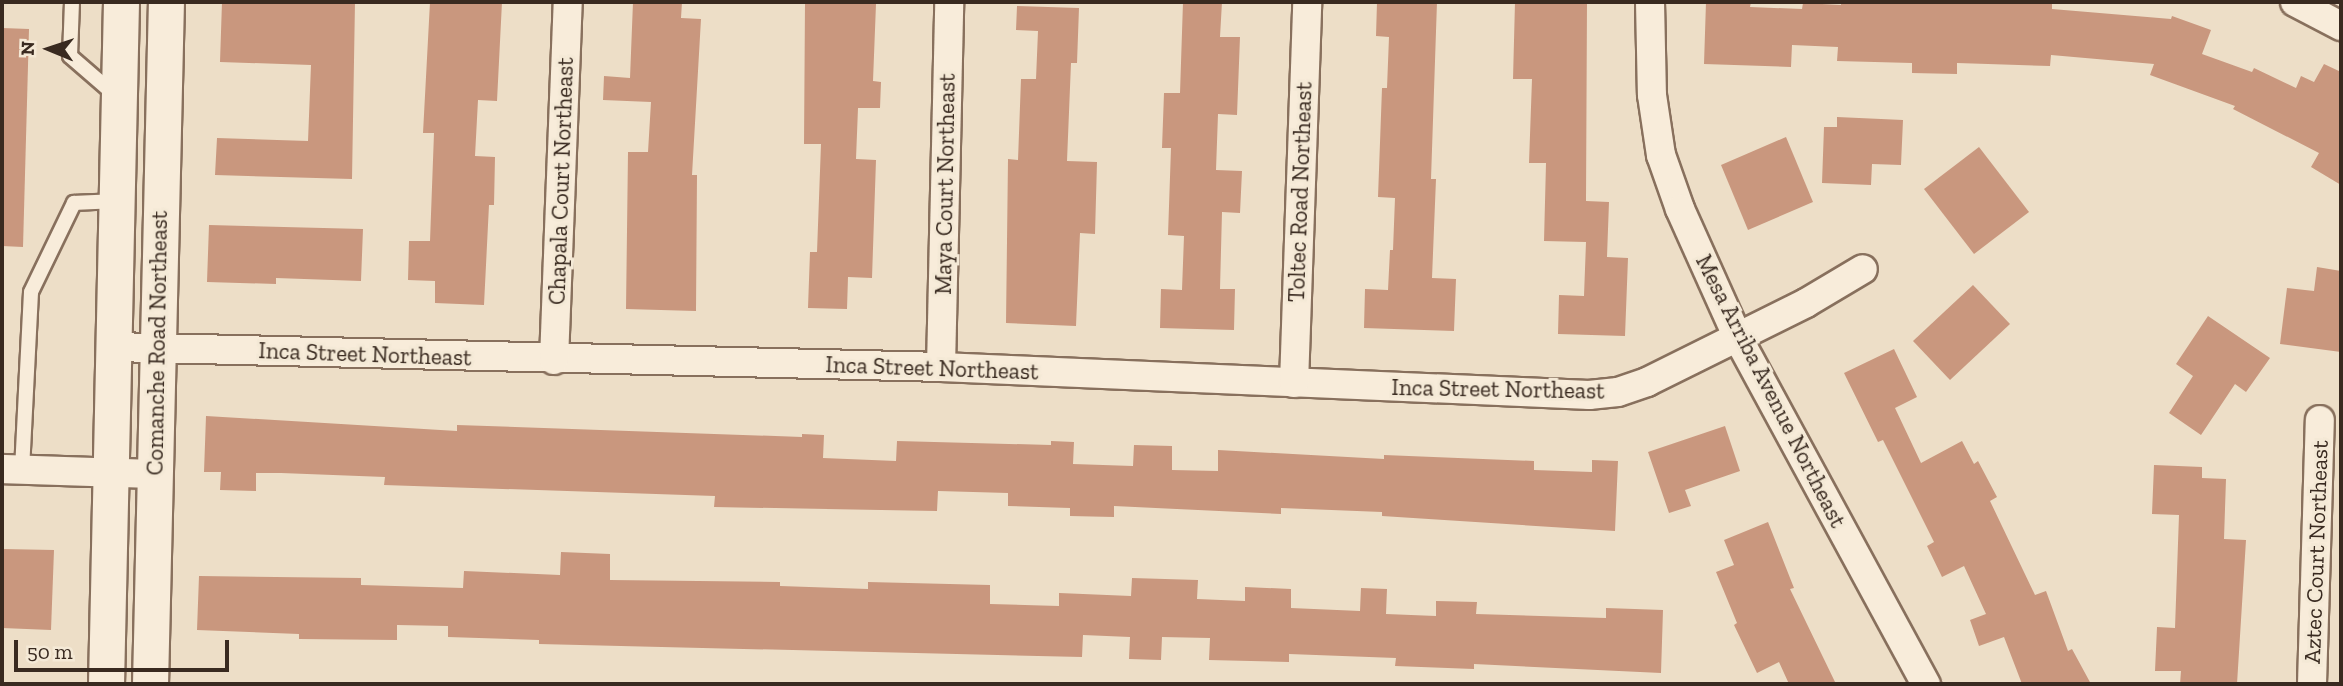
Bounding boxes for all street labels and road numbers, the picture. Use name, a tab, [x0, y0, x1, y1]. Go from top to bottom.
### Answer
street label: Chapala Court Northeast	[543, 57, 579, 305]
street label: Maya Court Northeast	[929, 73, 961, 295]
street label: Toltec Road Northeast	[1282, 81, 1318, 303]
street label: Comanche Road Northeast	[141, 210, 173, 476]
street label: Mesa Arriba Avenue Northeast	[1690, 249, 1852, 533]
street label: Inca Street Northeast	[258, 336, 472, 372]
street label: Inca Street Northeast	[825, 350, 1039, 386]
street label: Inca Street Northeast	[1391, 373, 1605, 405]
street label: Aztec Court Northeast	[2298, 440, 2334, 664]

